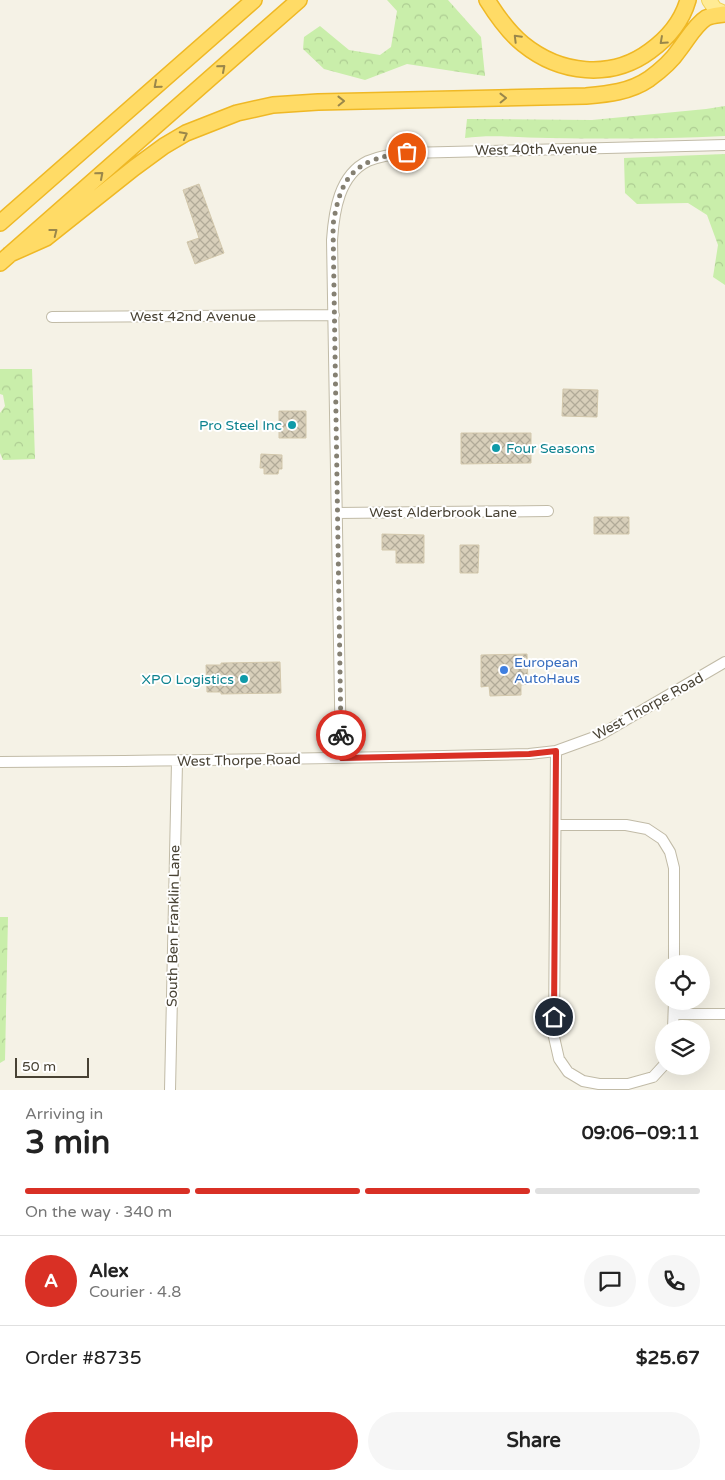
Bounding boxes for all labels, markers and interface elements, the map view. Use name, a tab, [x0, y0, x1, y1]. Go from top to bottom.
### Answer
one-way arrow	[514, 35, 523, 44]
one-way arrow	[659, 35, 668, 44]
one-way arrow	[216, 65, 225, 74]
one-way arrow	[154, 79, 163, 88]
one-way arrow	[500, 93, 508, 103]
one-way arrow	[337, 96, 345, 107]
one-way arrow	[179, 131, 188, 141]
pin	[386, 131, 428, 173]
icon: bag	[393, 138, 421, 166]
street label: West 40th Avenue	[475, 140, 597, 159]
one-way arrow	[94, 172, 103, 181]
one-way arrow	[48, 229, 58, 238]
street label: West 42nd Avenue	[130, 308, 256, 325]
place label: Pro Steel Inc	[199, 417, 282, 434]
marker: Pro Steel Inc	[286, 419, 298, 431]
place label: Four Seasons	[506, 440, 595, 457]
marker: Four Seasons	[490, 442, 502, 454]
street label: West Alderbrook Lane	[369, 504, 517, 521]
place label: European AutoHaus	[514, 654, 580, 687]
marker: European AutoHaus	[498, 664, 510, 676]
street label: West Thorpe Road	[590, 669, 706, 744]
place label: XPO Logistics	[142, 671, 234, 688]
marker: XPO Logistics	[238, 673, 250, 685]
courier	[316, 710, 366, 760]
icon: bike	[327, 721, 355, 749]
street label: West Thorpe Road	[177, 751, 301, 770]
street label: South Ben Franklin Lane	[164, 845, 183, 1007]
map controls	[655, 955, 710, 1075]
button: locate	[655, 955, 710, 1010]
pin	[533, 996, 575, 1038]
icon: home	[540, 1003, 568, 1031]
button: layers	[655, 1020, 710, 1075]
scale bar	[15, 1055, 89, 1078]
text: 50 m	[22, 1058, 56, 1075]
text: Arriving in	[25, 1104, 103, 1124]
text: 09:06–09:11	[582, 1122, 700, 1144]
text: 3 min	[25, 1124, 110, 1162]
text: On the way · 340 m	[25, 1202, 172, 1222]
button: chat	[584, 1255, 636, 1307]
button: phone	[648, 1255, 700, 1307]
text: Alex	[89, 1260, 129, 1282]
text: A	[44, 1270, 58, 1292]
text: Courier · 4.8	[89, 1282, 181, 1302]
text: Order #8735	[25, 1347, 142, 1369]
text: $25.67	[636, 1347, 700, 1369]
button: Help	[25, 1412, 358, 1470]
button: Share	[368, 1412, 700, 1470]

